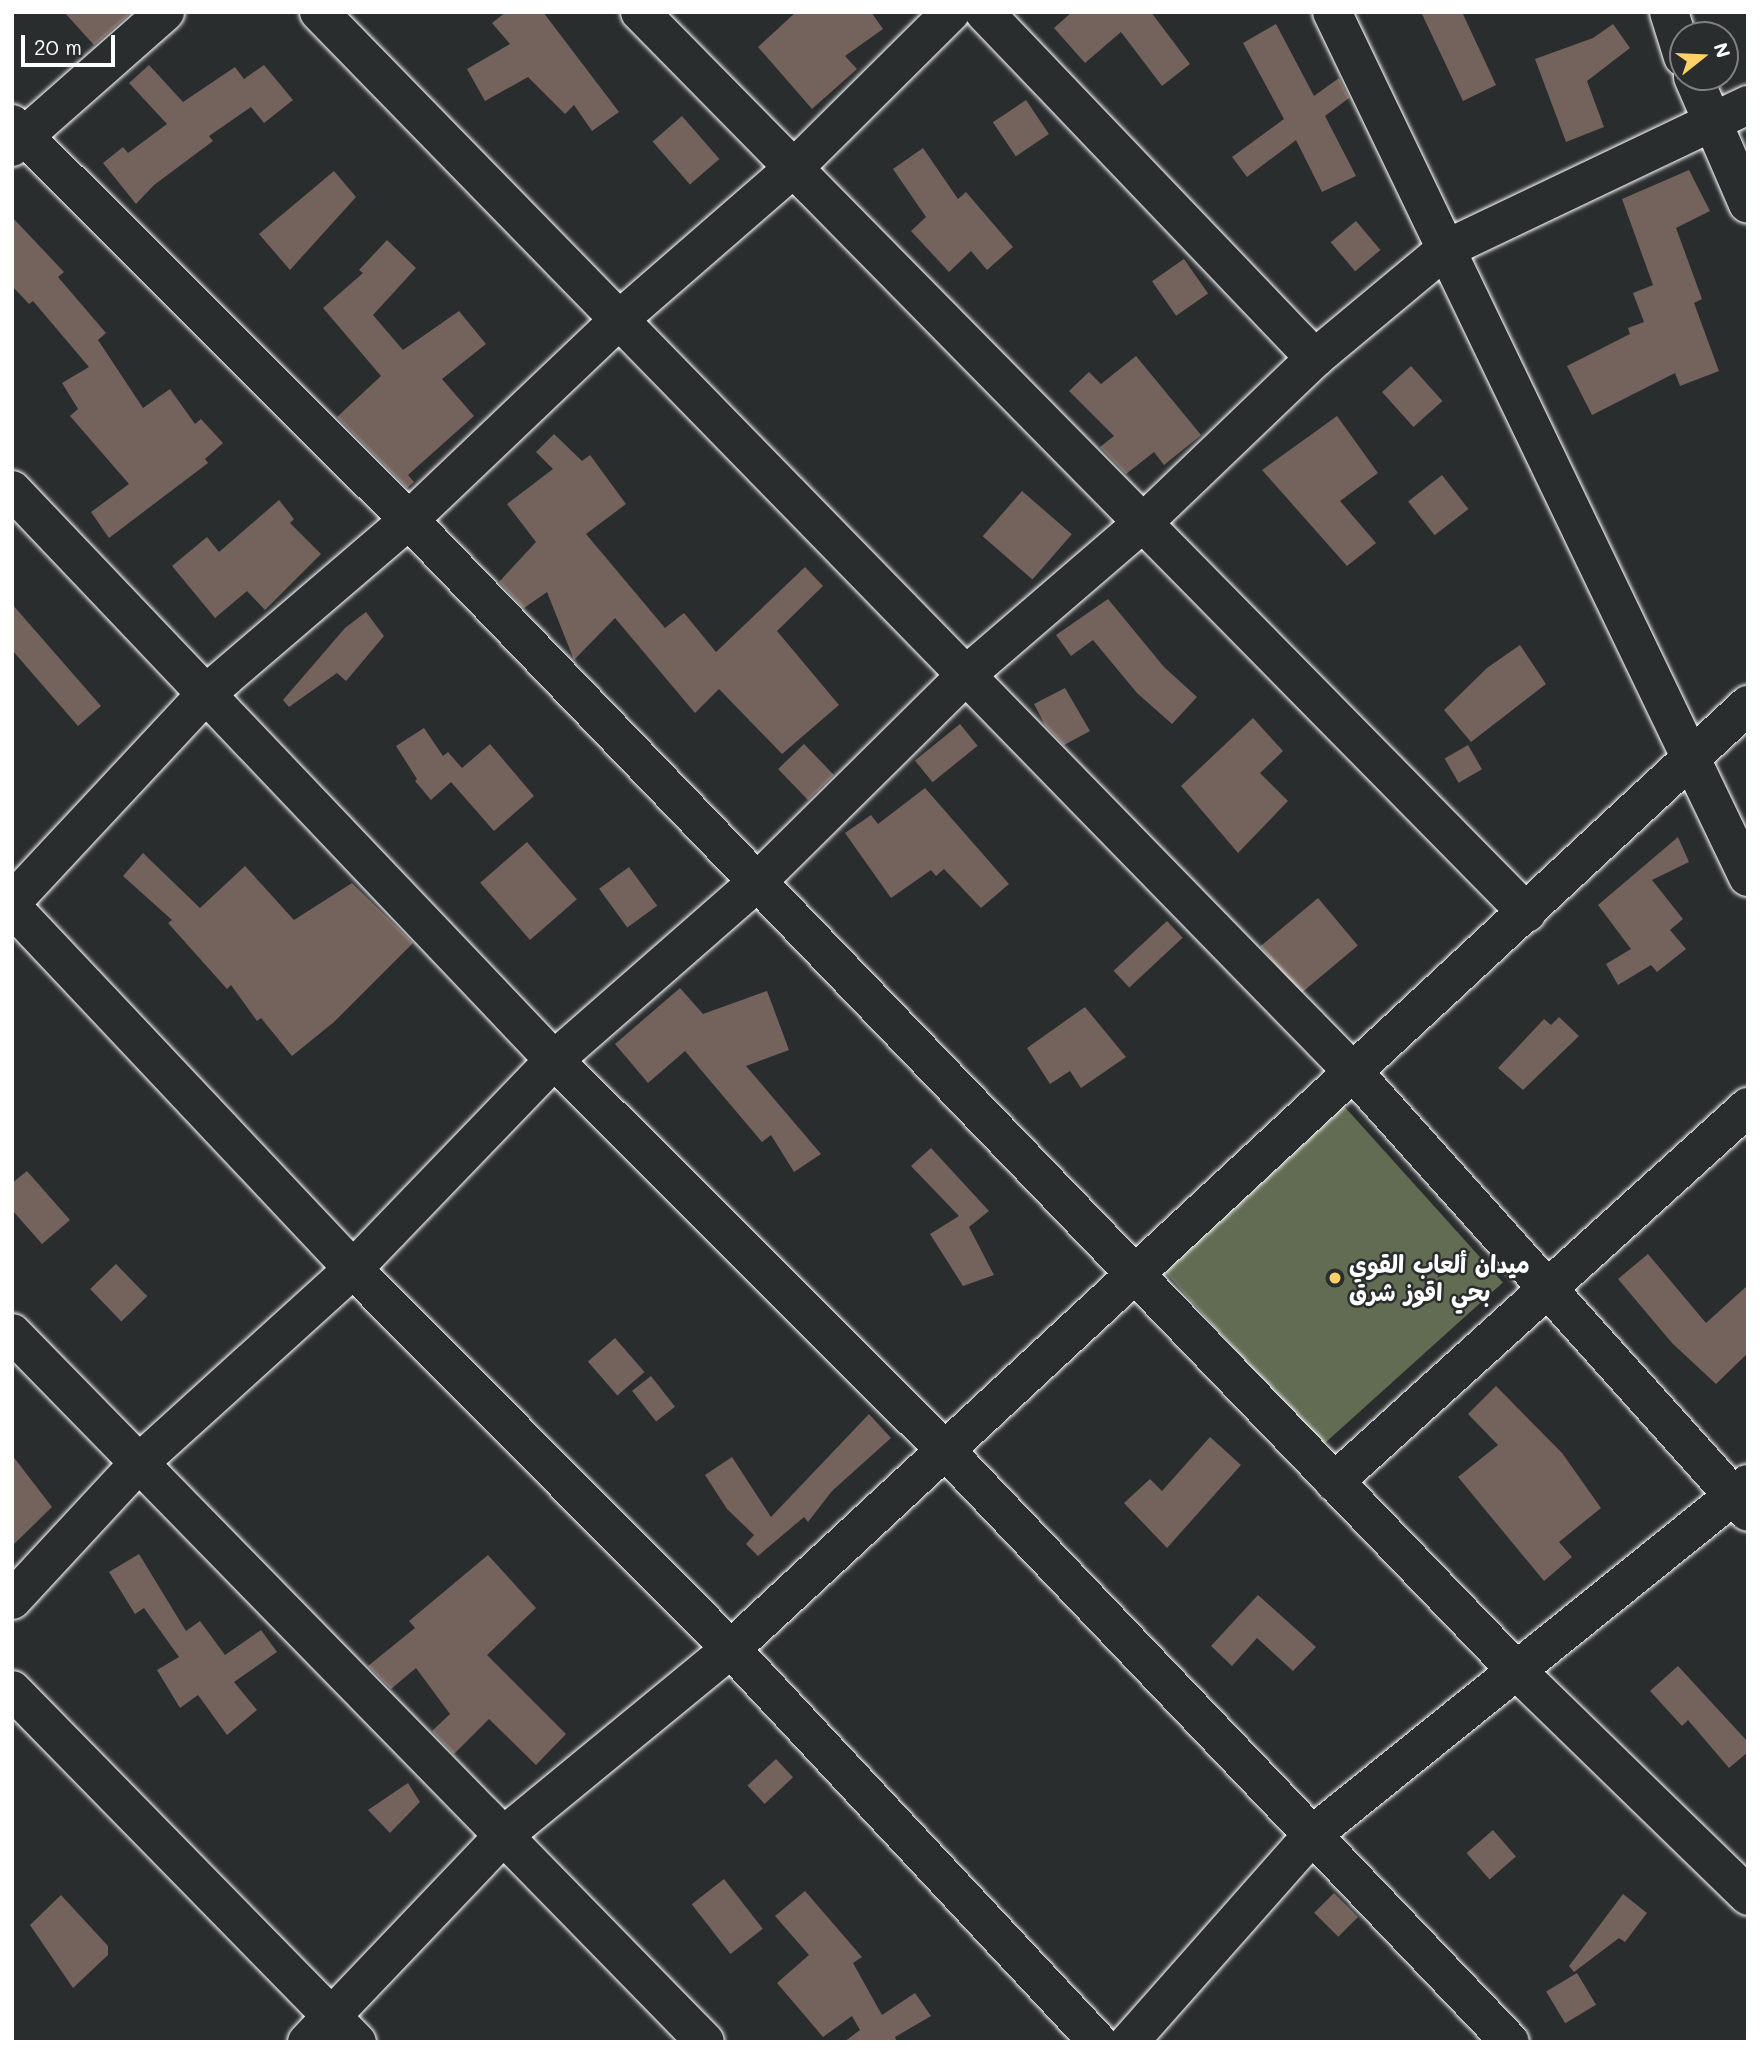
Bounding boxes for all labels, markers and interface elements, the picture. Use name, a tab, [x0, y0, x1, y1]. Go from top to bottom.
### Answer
scale bar	[24, 21, 119, 65]
north arrow	[1669, 21, 1739, 91]
text: 20 m	[34, 33, 82, 60]
text: N	[1708, 39, 1737, 61]
place label: ميدان ألعاب القوي بحي اقوز شرق	[1349, 1250, 1530, 1306]
marker: ميدان ألعاب القوي بحي اقوز شرق	[1327, 1270, 1343, 1286]

